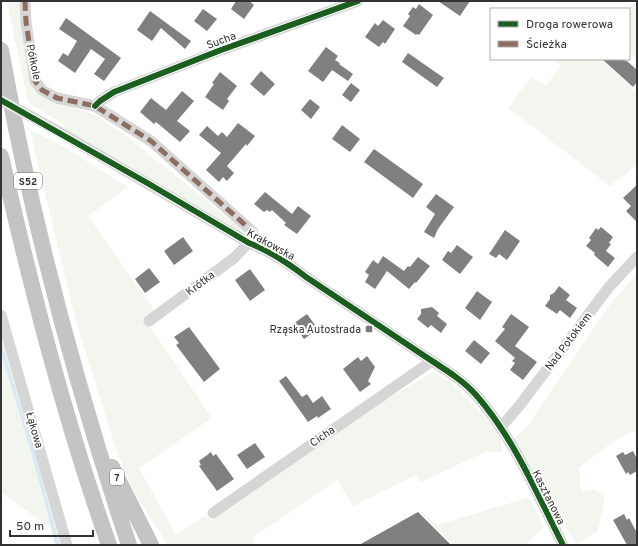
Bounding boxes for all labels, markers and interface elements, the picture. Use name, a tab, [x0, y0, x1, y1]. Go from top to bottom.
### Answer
legend	[490, 8, 630, 60]
text: Droga rowerowa	[526, 17, 613, 33]
street label: Sucha	[205, 29, 238, 53]
text: Ścieżka	[526, 37, 567, 53]
street label: Półkole	[22, 43, 44, 82]
road number: S52	[14, 173, 42, 189]
street label: Krakowska	[244, 226, 297, 264]
street label: Krótka	[183, 268, 218, 299]
street label: Nad Potokiem	[542, 310, 595, 374]
place label: Rząska Autostrada	[269, 323, 361, 337]
marker: Rząska Autostrada	[364, 324, 374, 334]
street label: Łąkowa	[22, 411, 46, 450]
street label: Cicha	[307, 423, 338, 450]
street label: Kasztanowa	[528, 468, 568, 527]
road number: 7	[110, 469, 124, 485]
scale bar	[10, 512, 93, 538]
text: 50 m	[16, 519, 44, 535]

